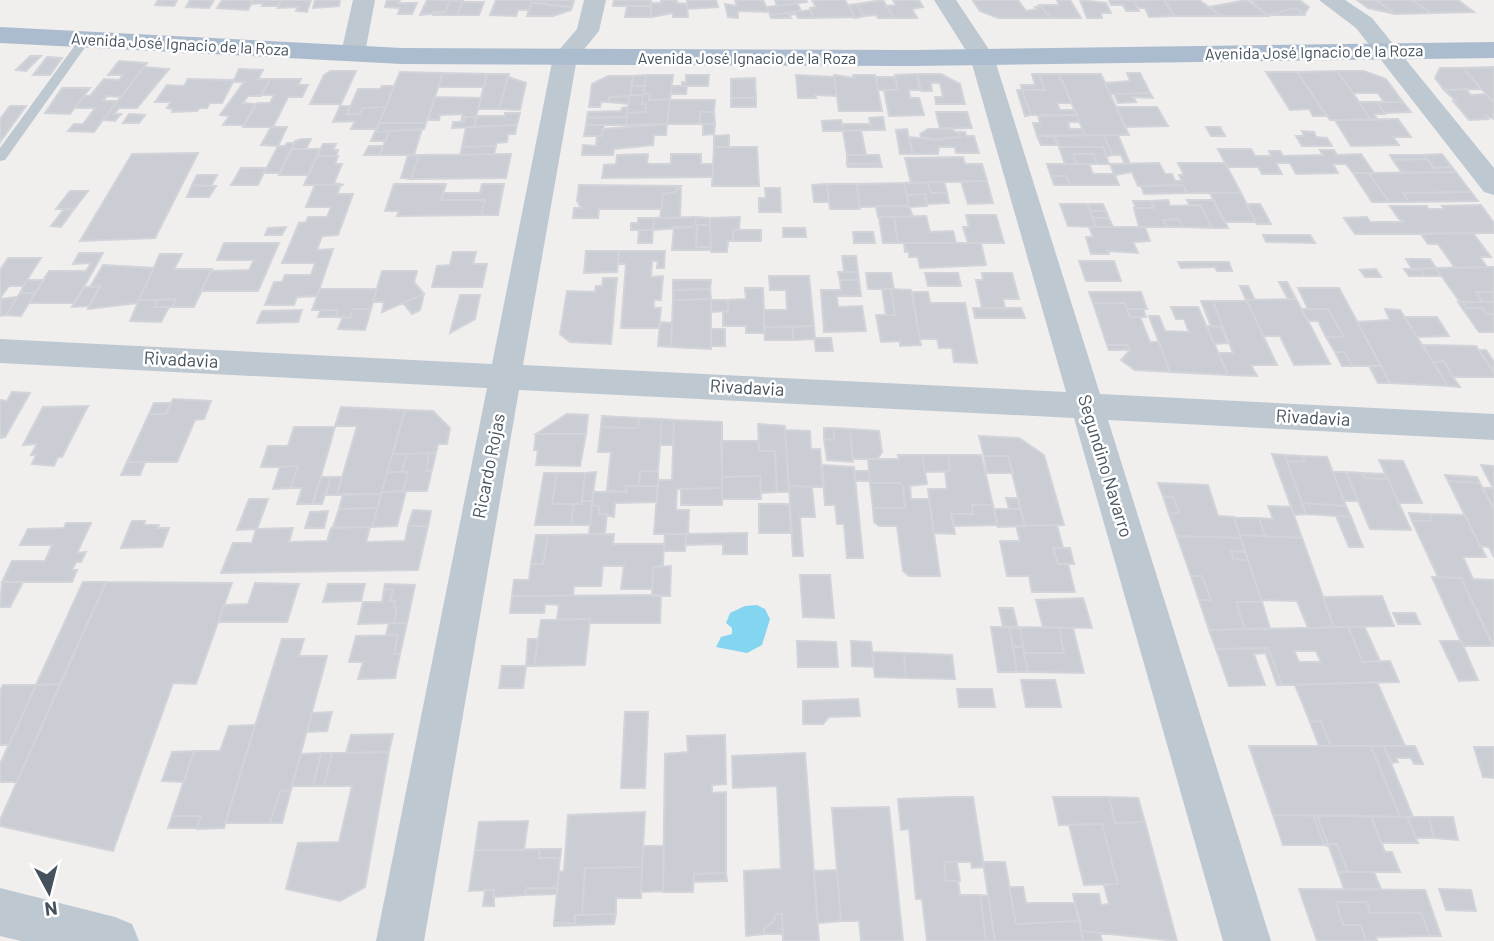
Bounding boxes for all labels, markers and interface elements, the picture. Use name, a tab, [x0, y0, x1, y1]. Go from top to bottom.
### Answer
street label: Avenida José Ignacio de la Roza	[70, 28, 290, 59]
street label: Avenida José Ignacio de la Roza	[1205, 40, 1423, 63]
street label: Avenida José Ignacio de la Roza	[638, 48, 856, 67]
street label: Rivadavia	[143, 346, 219, 372]
street label: Rivadavia	[709, 374, 785, 400]
street label: Segundino Navarro	[1074, 392, 1138, 540]
street label: Rivadavia	[1275, 404, 1351, 430]
street label: Ricardo Rojas	[467, 411, 509, 520]
north arrow	[14, 857, 84, 927]
text: N	[43, 897, 59, 922]

